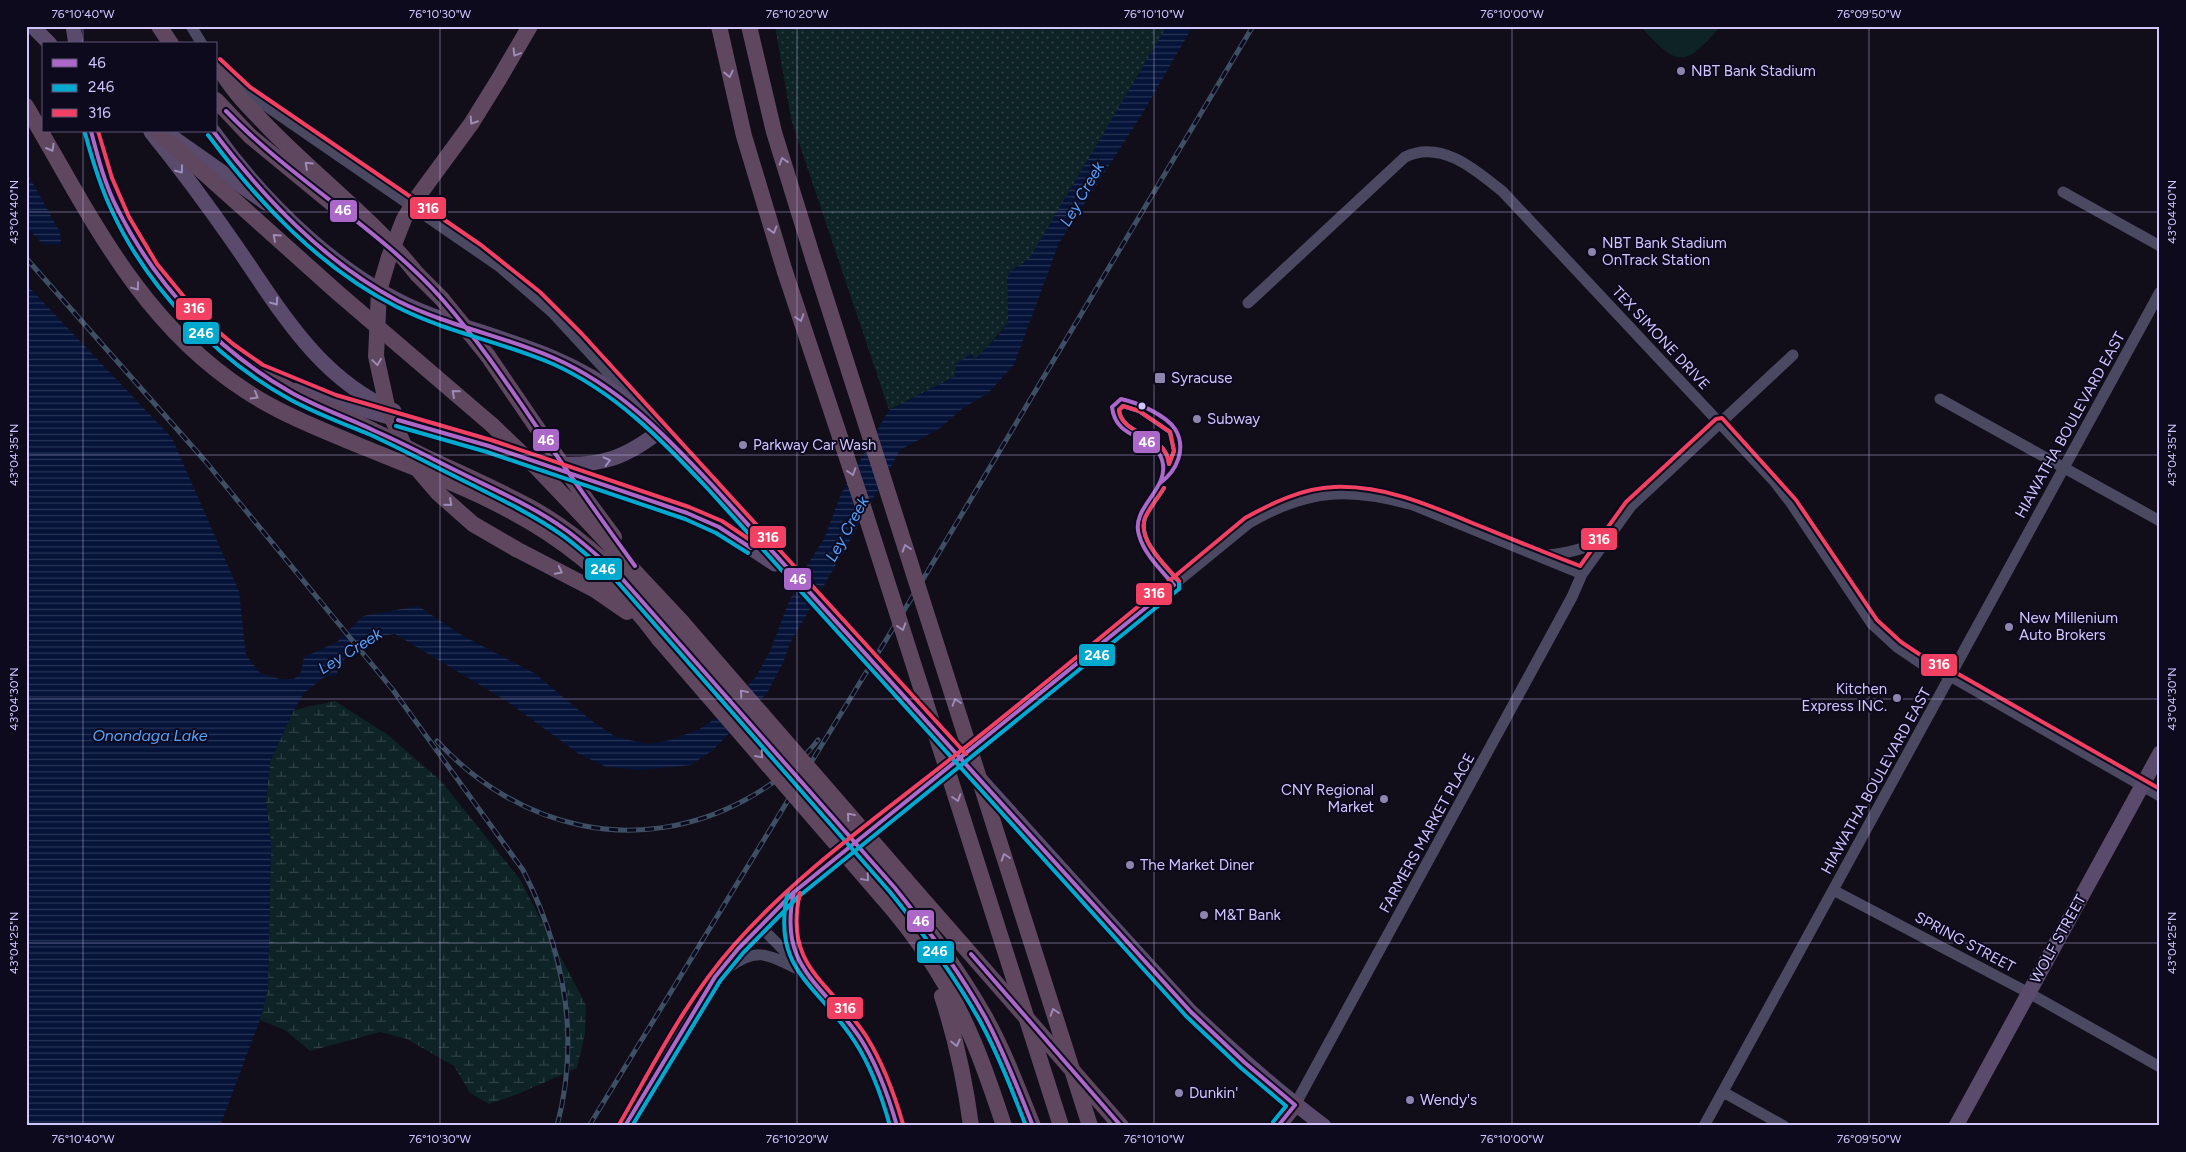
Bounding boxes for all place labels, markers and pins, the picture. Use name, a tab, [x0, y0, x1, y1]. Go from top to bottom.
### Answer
place label: NBT Bank Stadium	[1691, 62, 1816, 80]
marker: NBT Bank Stadium	[1675, 65, 1687, 77]
place label: NBT Bank Stadium OnTrack Station	[1602, 234, 1727, 269]
marker: NBT Bank Stadium OnTrack Station	[1586, 246, 1598, 258]
place label: Syracuse	[1171, 369, 1233, 387]
marker: Syracuse	[1153, 371, 1167, 385]
unlabelled marker	[1137, 401, 1147, 411]
place label: Subway	[1207, 410, 1260, 428]
marker: Subway	[1191, 413, 1203, 425]
place label: Parkway Car Wash	[753, 436, 876, 454]
marker: Parkway Car Wash	[737, 439, 749, 451]
place label: New Millenium Auto Brokers	[2019, 609, 2118, 644]
marker: New Millenium Auto Brokers	[2003, 621, 2015, 633]
place label: Kitchen Express INC.	[1802, 680, 1887, 715]
marker: Kitchen Express INC.	[1891, 692, 1903, 704]
place label: CNY Regional Market	[1281, 781, 1374, 816]
marker: CNY Regional Market	[1378, 793, 1390, 805]
place label: The Market Diner	[1140, 856, 1254, 874]
marker: The Market Diner	[1124, 859, 1136, 871]
place label: M&T Bank	[1214, 906, 1282, 924]
marker: M&T Bank	[1198, 909, 1210, 921]
place label: Dunkin'	[1189, 1084, 1238, 1102]
marker: Dunkin'	[1173, 1087, 1185, 1099]
place label: Wendy's	[1420, 1091, 1477, 1109]
marker: Wendy's	[1404, 1094, 1416, 1106]

